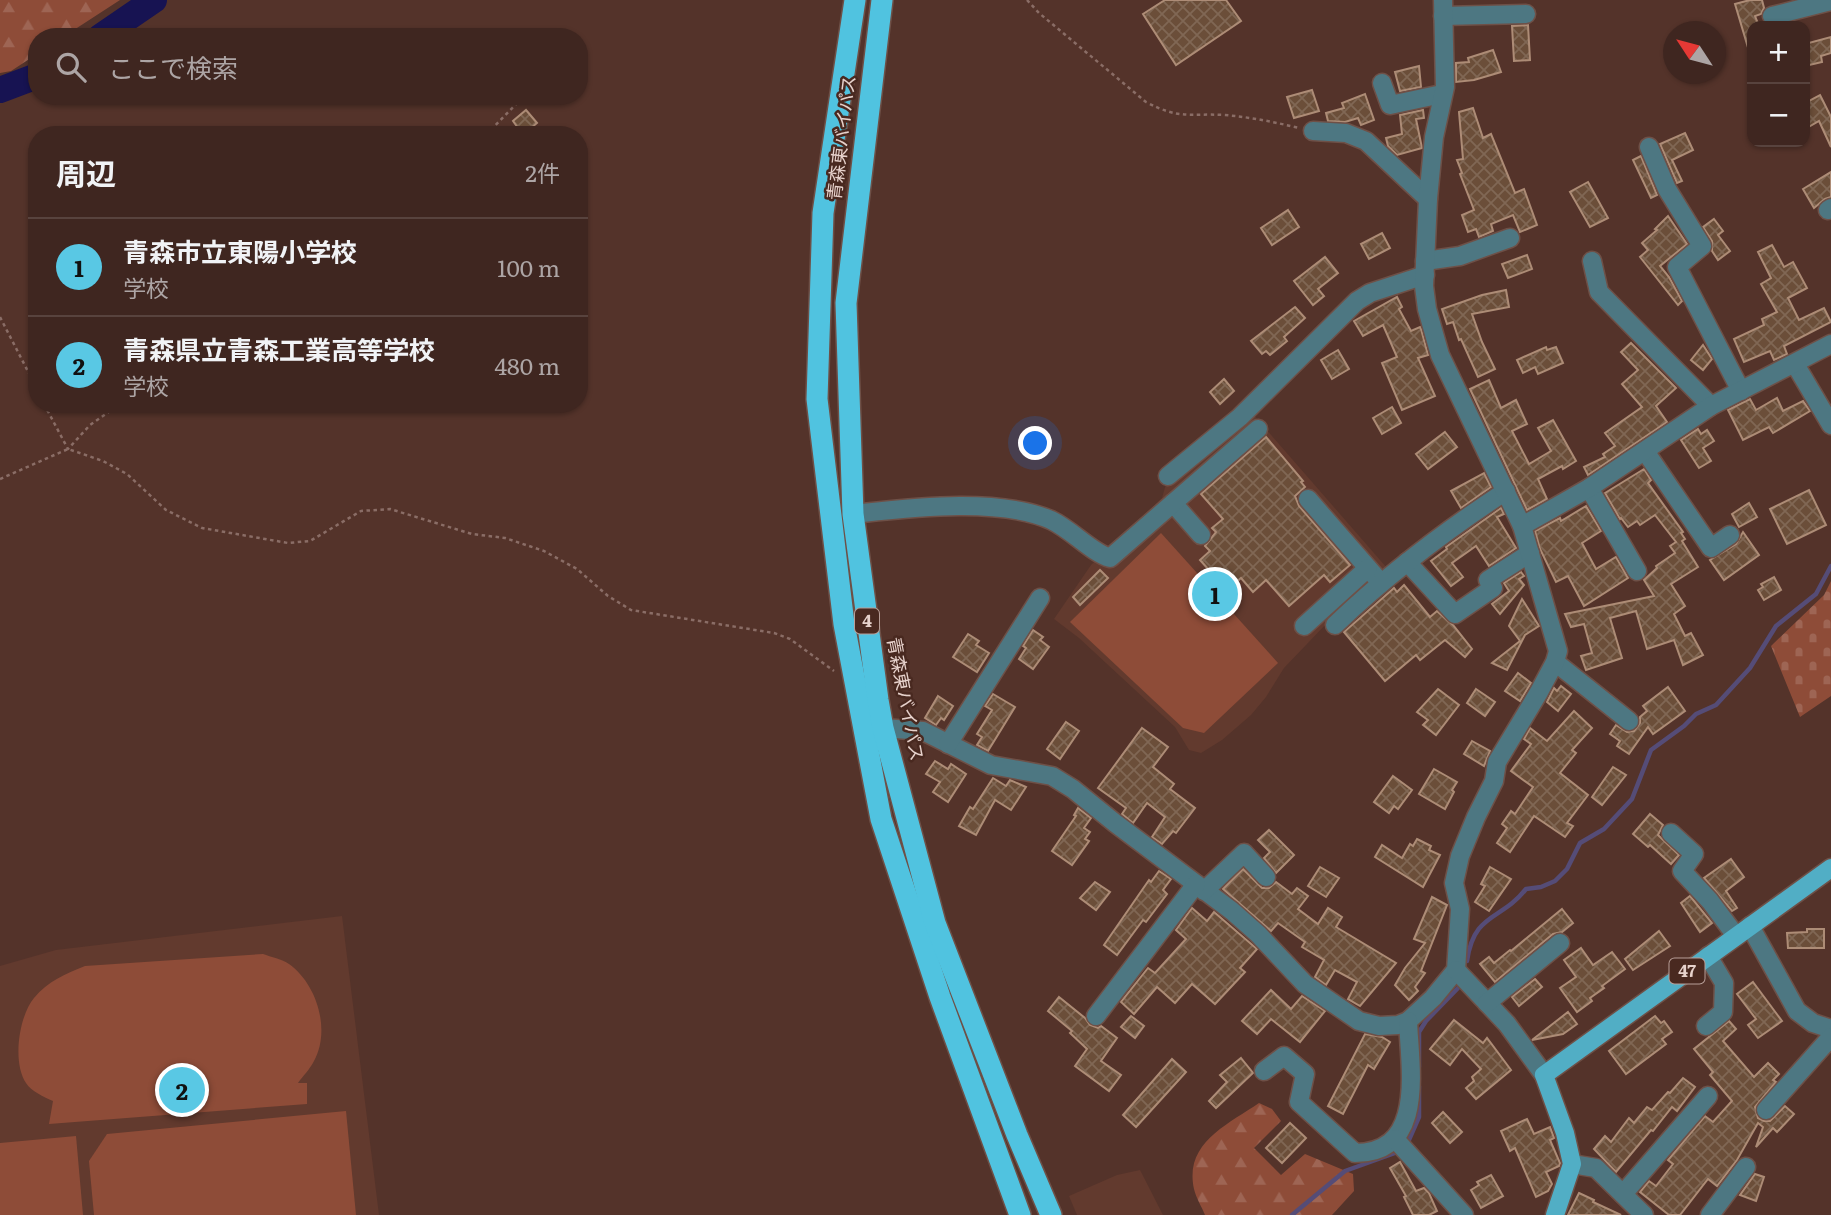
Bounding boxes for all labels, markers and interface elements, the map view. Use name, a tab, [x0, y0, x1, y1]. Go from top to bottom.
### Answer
north arrow	[1663, 21, 1726, 84]
map controls	[1747, 21, 1810, 147]
button: +	[1747, 21, 1810, 84]
search box	[28, 28, 588, 105]
text: ここで検索	[108, 47, 238, 86]
icon: search	[52, 48, 90, 86]
street label: 青森東バイパス	[819, 74, 862, 202]
button: −	[1747, 84, 1810, 147]
text: 周辺	[56, 150, 116, 194]
text: 2件	[525, 155, 560, 189]
text: 青森市立東陽小学校	[123, 231, 357, 270]
text: 1	[74, 250, 84, 284]
text: 100 m	[497, 250, 560, 284]
text: 学校	[123, 270, 169, 304]
text: 青森県立青森工業高等学校	[123, 329, 435, 368]
text: 2	[73, 348, 85, 382]
text: 480 m	[494, 348, 560, 382]
text: 学校	[123, 368, 169, 402]
your location	[1018, 426, 1052, 460]
pin: 1	[1192, 568, 1238, 620]
road number: 4	[855, 608, 879, 634]
street label: 青森東バイパス	[881, 634, 932, 763]
road number: 47	[1670, 959, 1704, 984]
pin: 2	[159, 1064, 205, 1116]

